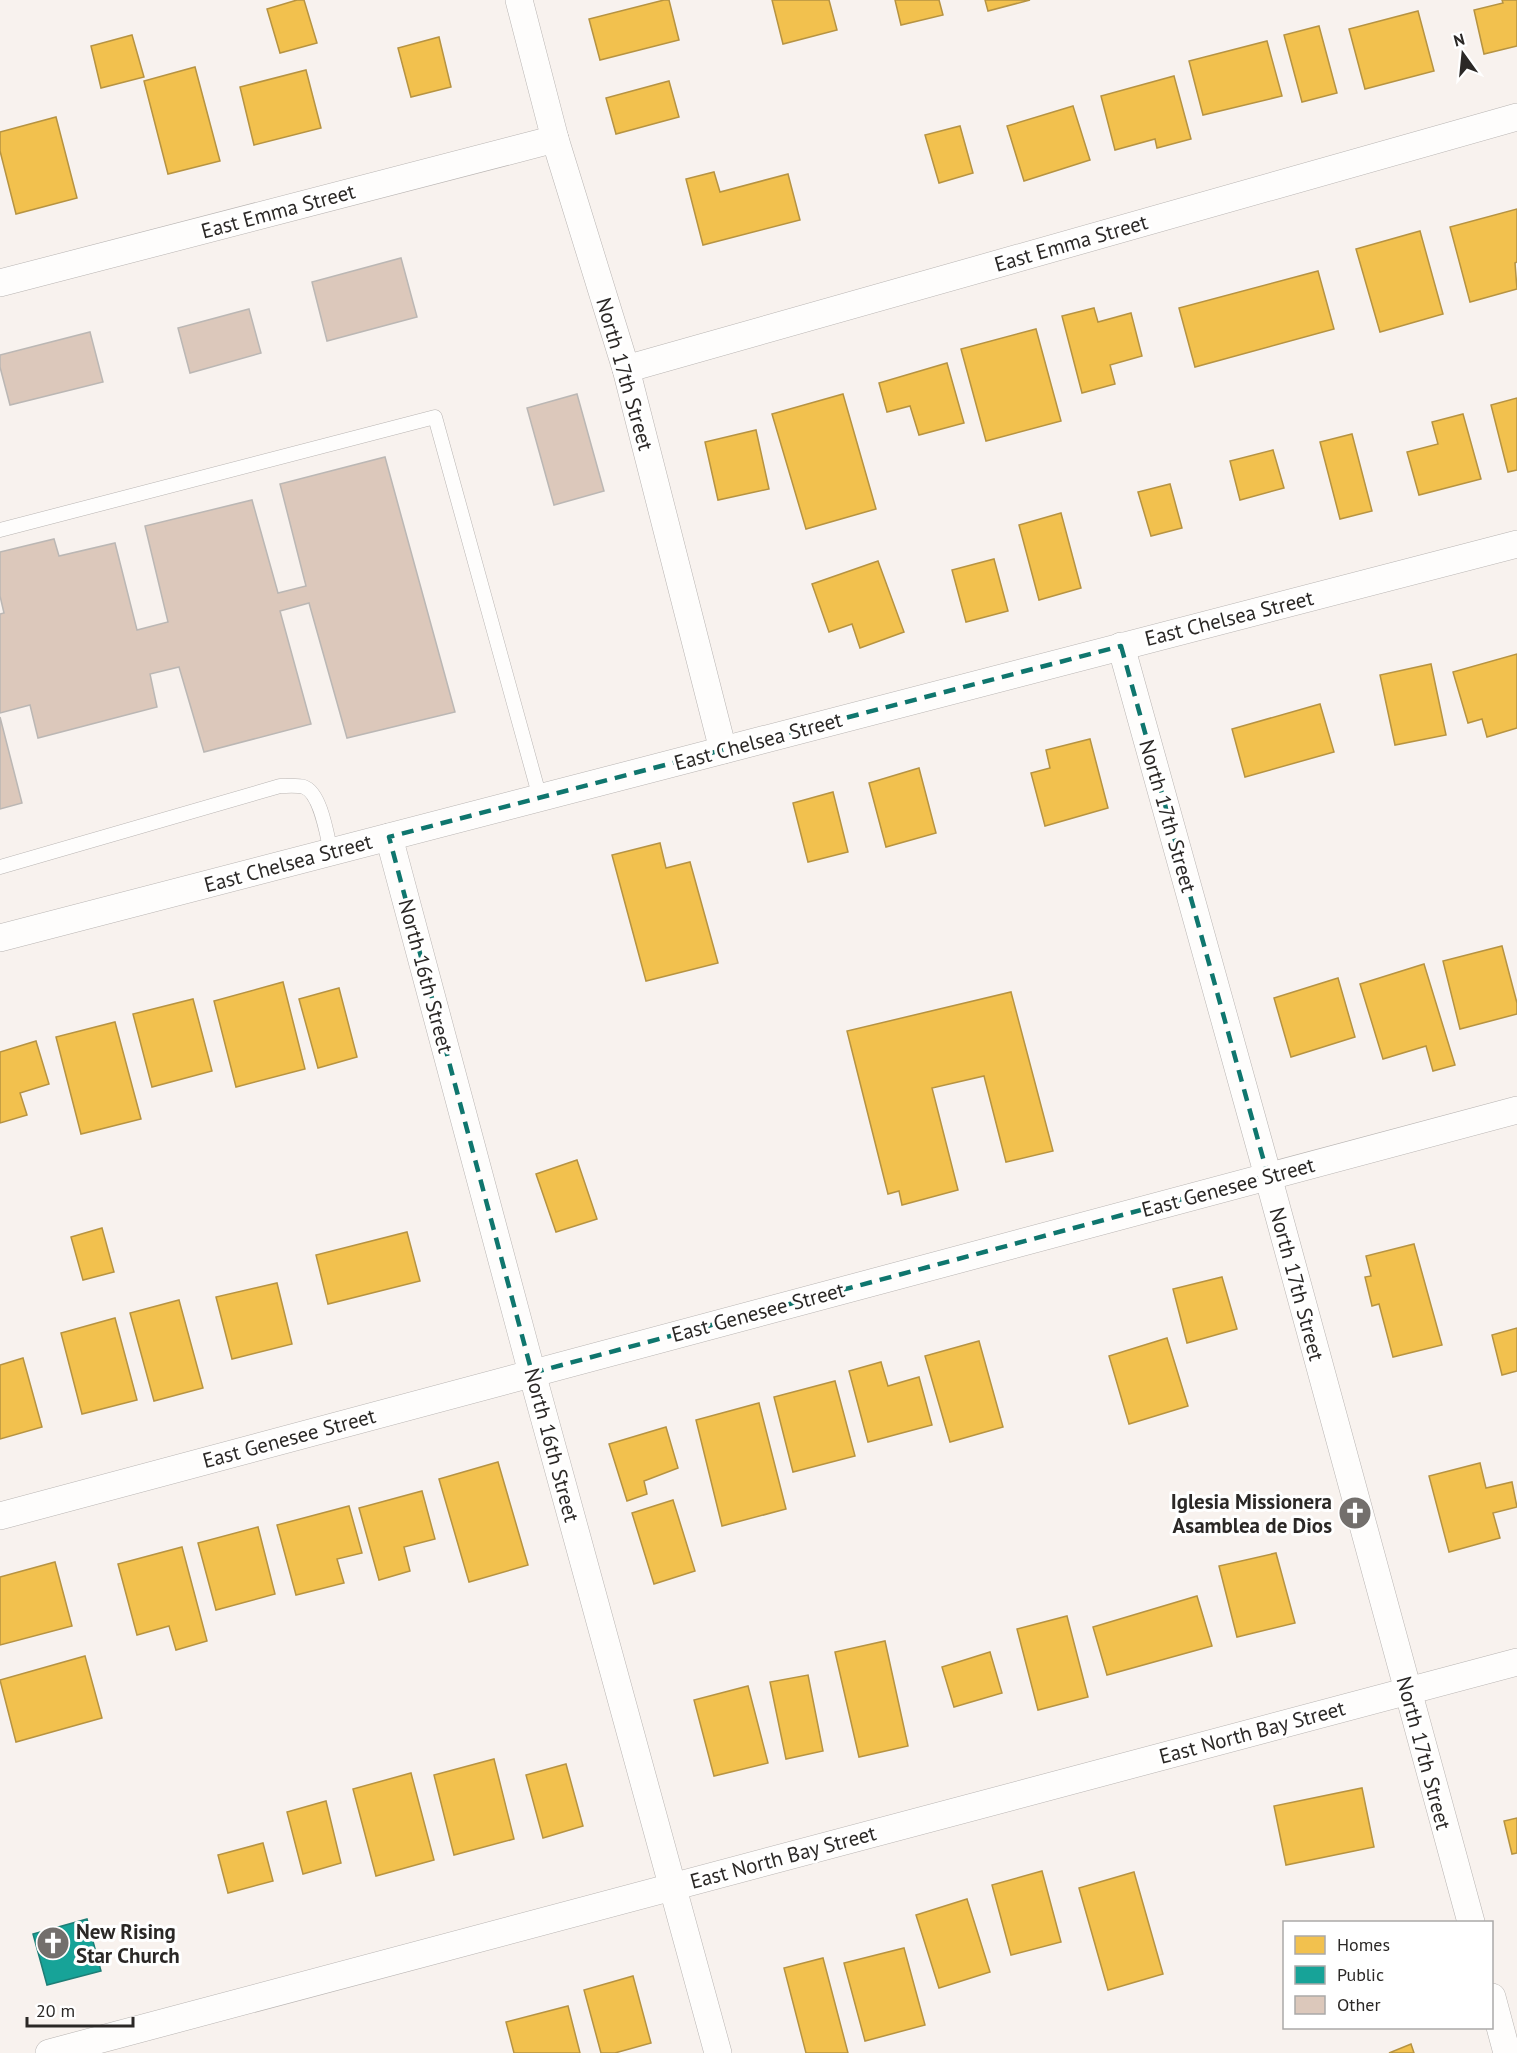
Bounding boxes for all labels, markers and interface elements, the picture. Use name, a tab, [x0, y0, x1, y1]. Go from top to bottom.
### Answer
north arrow	[1433, 24, 1493, 84]
text: N	[1451, 28, 1467, 51]
street label: East Emma Street	[198, 177, 358, 245]
street label: East Emma Street	[991, 208, 1151, 278]
street label: North 17th Street	[590, 295, 660, 453]
street label: East Chelsea Street	[1142, 584, 1316, 652]
street label: East Chelsea Street	[671, 706, 845, 776]
street label: North 17th Street	[1133, 737, 1203, 895]
street label: East Chelsea Street	[201, 828, 375, 898]
street label: North 16th Street	[392, 896, 460, 1056]
street label: East Genesee Street	[1138, 1151, 1318, 1223]
street label: North 17th Street	[1264, 1204, 1330, 1364]
street label: East Genesee Street	[668, 1276, 848, 1348]
street label: North 16th Street	[518, 1365, 586, 1525]
street label: East Genesee Street	[199, 1402, 379, 1474]
place label: Iglesia Missionera Asamblea de Dios	[1171, 1488, 1332, 1539]
church icon: Iglesia Missionera Asamblea de Dios	[1337, 1495, 1373, 1531]
street label: North 17th Street	[1391, 1673, 1457, 1833]
street label: East North Bay Street	[1156, 1694, 1348, 1770]
street label: East North Bay Street	[687, 1819, 879, 1895]
place label: New Rising Star Church	[76, 1918, 180, 1969]
legend	[1283, 1921, 1493, 2029]
church icon: New Rising Star Church	[35, 1925, 71, 1961]
text: Homes	[1337, 1933, 1390, 1956]
text: Public	[1337, 1963, 1384, 1986]
scale bar	[27, 1990, 134, 2028]
text: Other	[1337, 1993, 1381, 2016]
text: 20 m	[36, 1999, 75, 2022]

